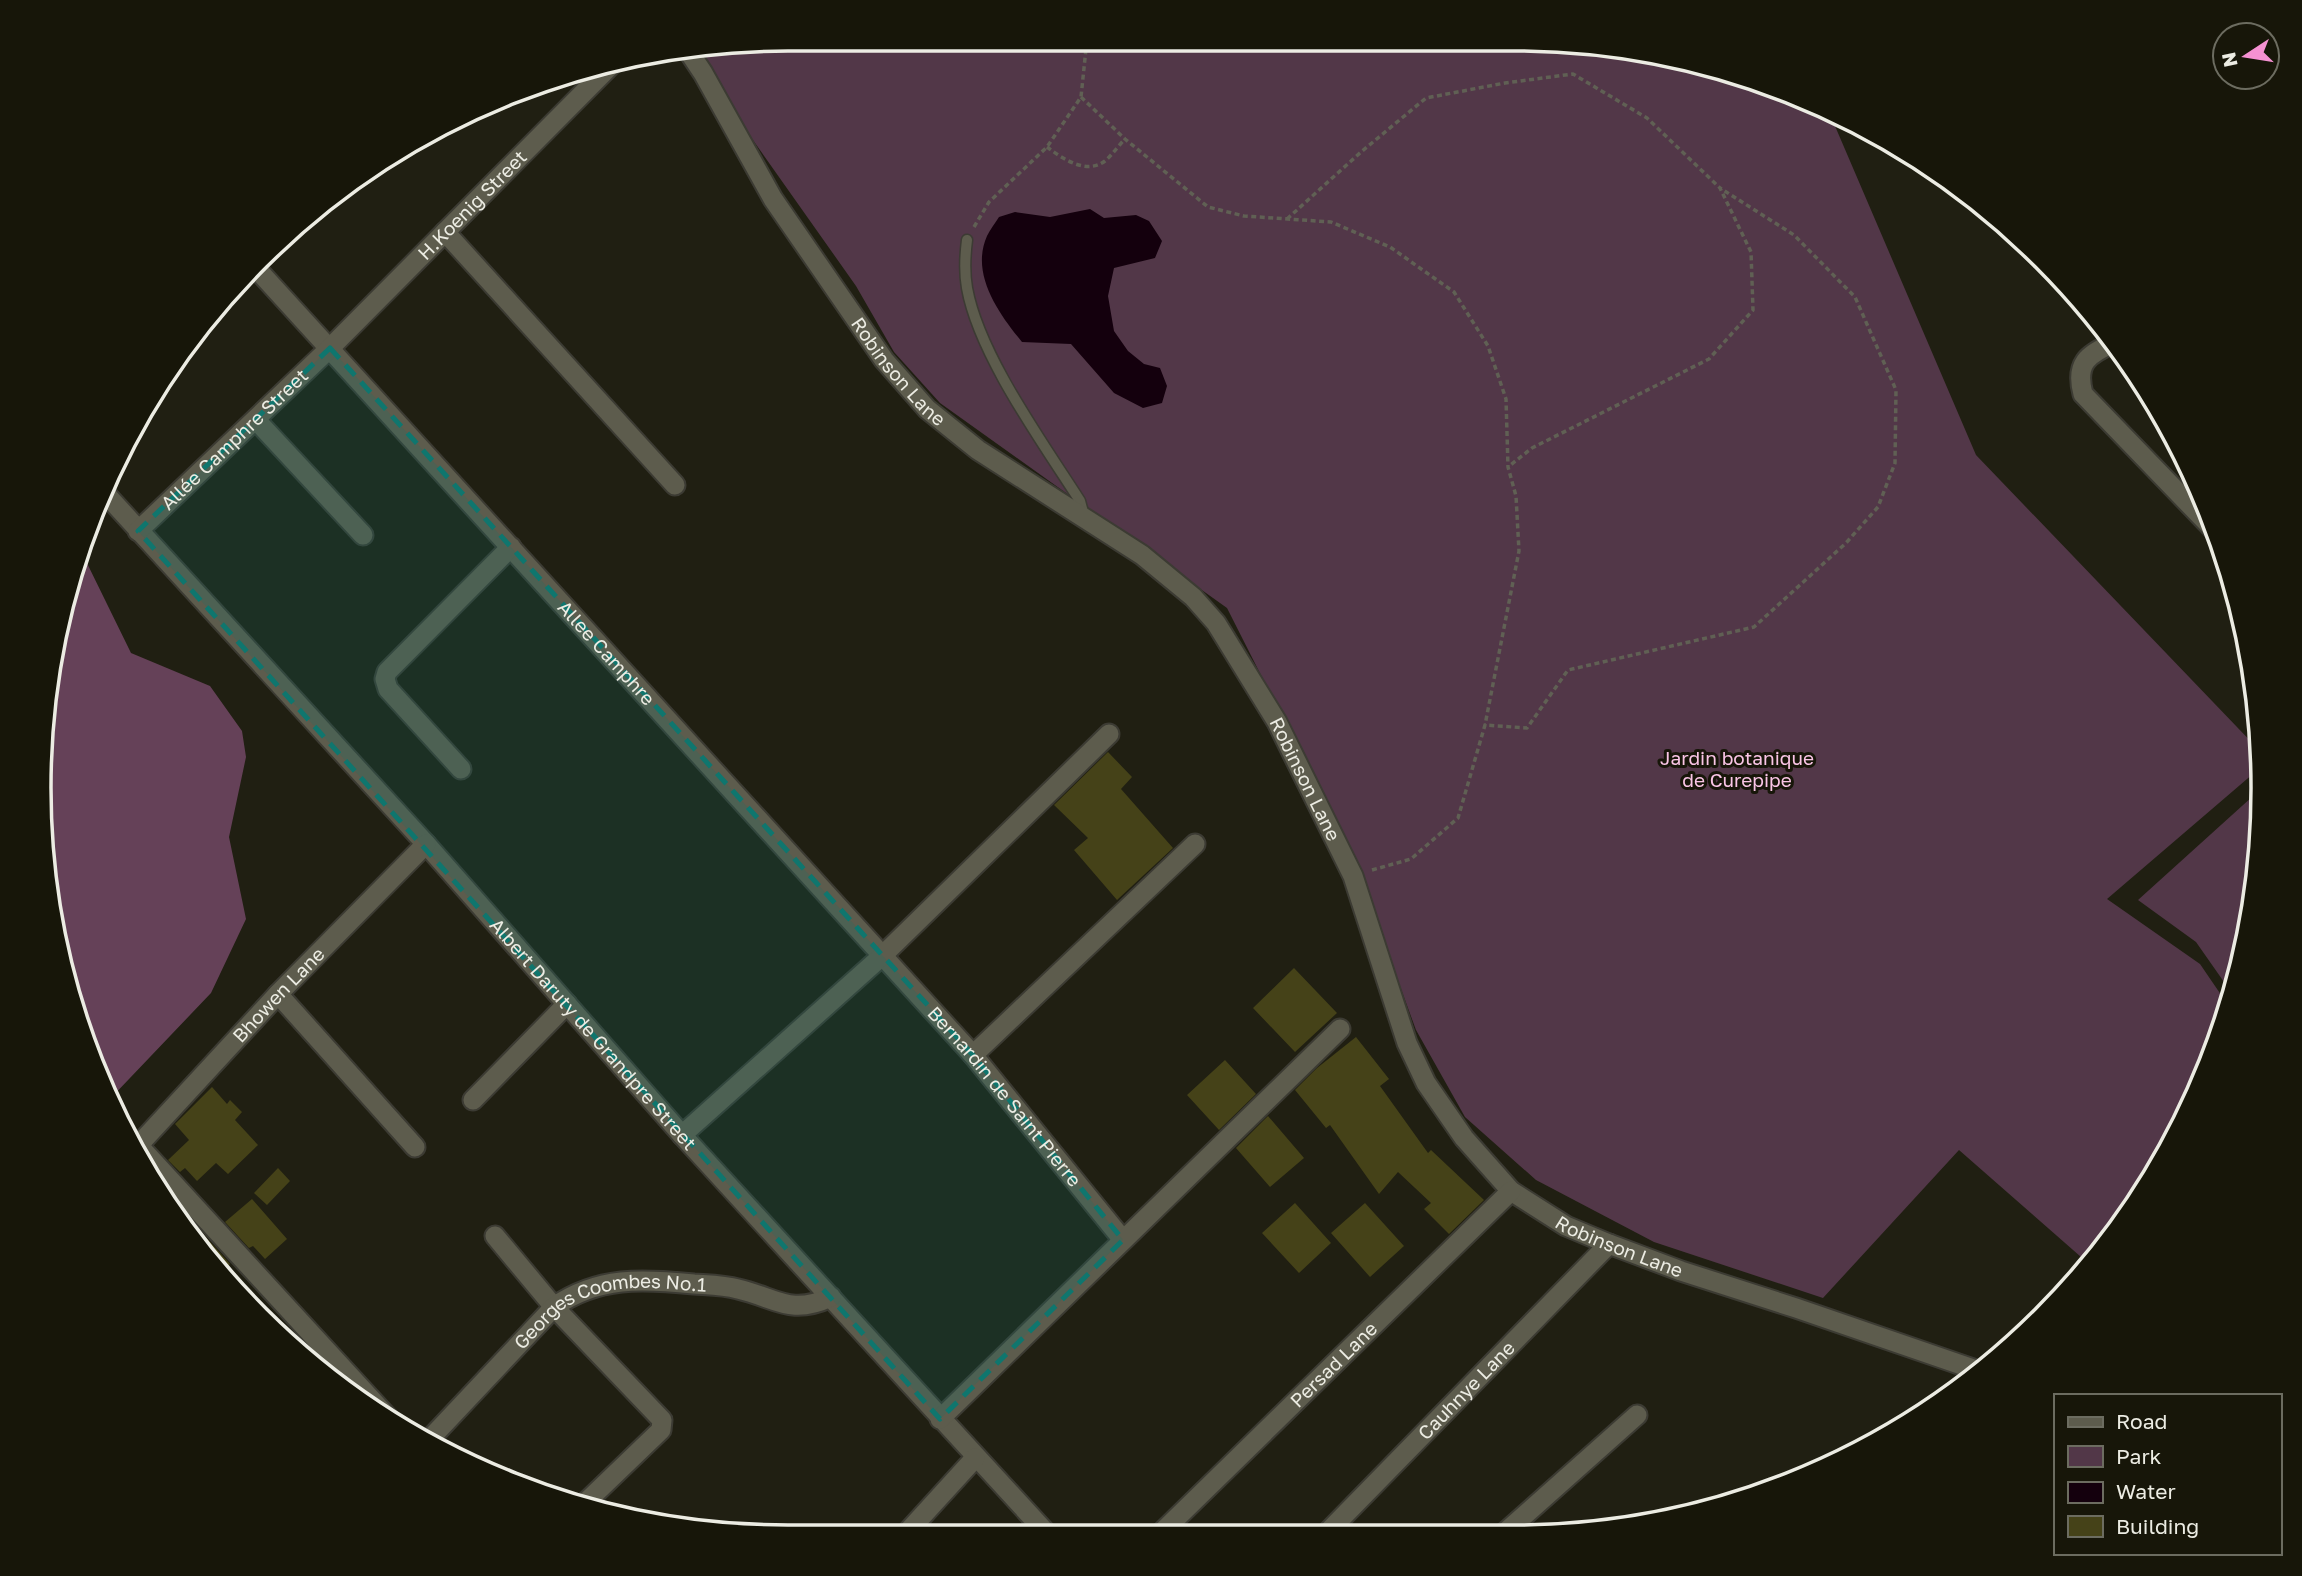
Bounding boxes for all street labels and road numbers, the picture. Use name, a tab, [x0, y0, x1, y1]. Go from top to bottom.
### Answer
street label: H.Koenig Street	[413, 145, 531, 264]
street label: Robinson Lane	[847, 312, 950, 430]
street label: Allée Camphre Street	[156, 363, 312, 514]
street label: Allee Camphre	[554, 595, 660, 710]
street label: Robinson Lane	[1265, 713, 1346, 844]
street label: Albert Daruty de Grandpre Street	[486, 913, 702, 1154]
street label: Bhowen Lane	[227, 942, 329, 1047]
street label: Bernardin de Saint Pierre	[923, 1001, 1087, 1191]
street label: Robinson Lane	[1551, 1210, 1686, 1282]
street label: Georges Coombes No.1	[509, 1269, 707, 1354]
street label: Persad Lane	[1285, 1316, 1382, 1412]
street label: Cauhnye Lane	[1413, 1336, 1519, 1444]

